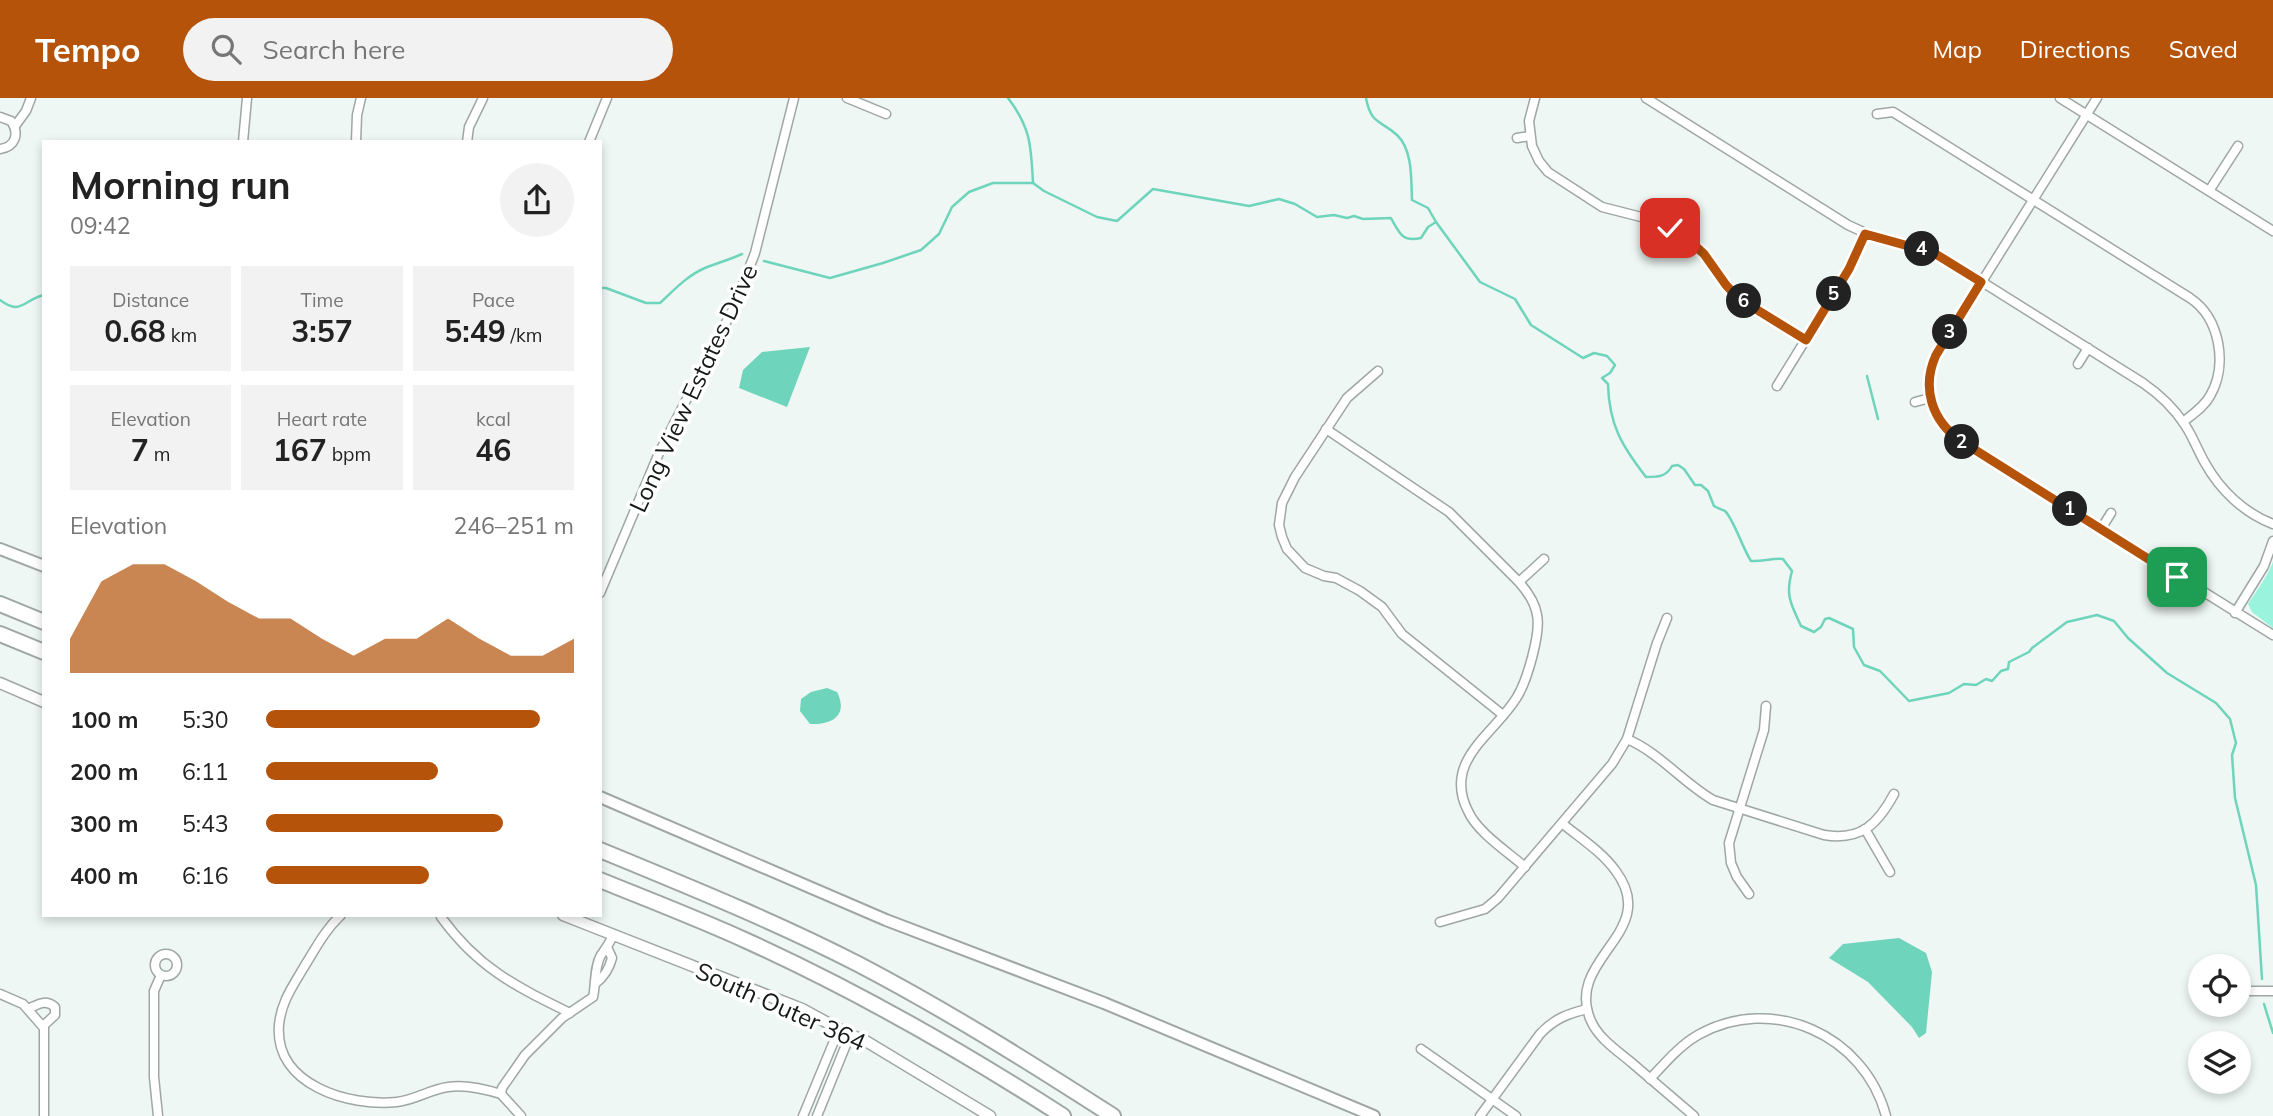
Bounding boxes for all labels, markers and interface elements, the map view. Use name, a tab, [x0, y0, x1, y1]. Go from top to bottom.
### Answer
search box	[183, 18, 673, 81]
text: Tempo	[35, 29, 141, 70]
icon: search	[207, 30, 245, 68]
text: Search here	[263, 33, 406, 66]
text: Map	[1932, 34, 1982, 64]
text: Directions	[2020, 34, 2131, 64]
text: Saved	[2169, 34, 2238, 64]
text: Morning run	[70, 161, 291, 209]
button: share	[500, 163, 574, 237]
pin	[1640, 198, 1700, 258]
icon: check	[1651, 209, 1689, 247]
text: 09:42	[70, 211, 130, 240]
pin: 4	[1904, 232, 1940, 266]
text: 4	[1916, 236, 1927, 260]
street label: Long View Estates Drive	[622, 259, 764, 517]
pin: 5	[1816, 276, 1852, 312]
text: 5	[1828, 281, 1839, 305]
pin: 6	[1726, 284, 1762, 318]
text: Distance	[112, 288, 189, 312]
text: Time	[300, 288, 344, 312]
text: Pace	[472, 288, 515, 312]
text: 6	[1738, 288, 1749, 312]
text: 0.68	[104, 312, 166, 350]
text: 3:57	[291, 312, 353, 350]
text: 5:49	[444, 312, 506, 350]
pin: 3	[1932, 314, 1968, 350]
text: 3	[1944, 319, 1955, 343]
text: km	[166, 323, 197, 347]
text: /km	[506, 323, 542, 347]
text: Elevation	[110, 407, 191, 431]
text: Heart rate	[277, 407, 367, 431]
text: kcal	[476, 407, 511, 431]
pin: 2	[1944, 424, 1980, 460]
text: 2	[1956, 429, 1967, 453]
text: 7	[131, 431, 149, 469]
text: 167	[273, 431, 327, 469]
text: 46	[475, 431, 511, 469]
text: m	[149, 442, 170, 466]
text: bpm	[327, 442, 371, 466]
pin: 1	[2052, 492, 2088, 526]
text: 1	[2064, 496, 2075, 520]
text: Elevation	[70, 511, 167, 540]
text: 246–251 m	[453, 511, 574, 540]
pin	[2147, 547, 2207, 607]
icon: arrive	[2158, 558, 2196, 596]
text: 100 m	[70, 705, 138, 734]
text: 5:30	[182, 705, 229, 734]
text: 200 m	[70, 757, 138, 786]
text: 6:11	[182, 757, 229, 786]
text: 300 m	[70, 809, 138, 838]
text: 5:43	[182, 809, 229, 838]
text: 400 m	[70, 861, 138, 890]
text: 6:16	[182, 861, 229, 890]
map controls	[2188, 954, 2251, 1094]
button: locate	[2188, 954, 2251, 1017]
street label: South Outer 364	[691, 955, 871, 1057]
button: layers	[2188, 1031, 2251, 1094]

